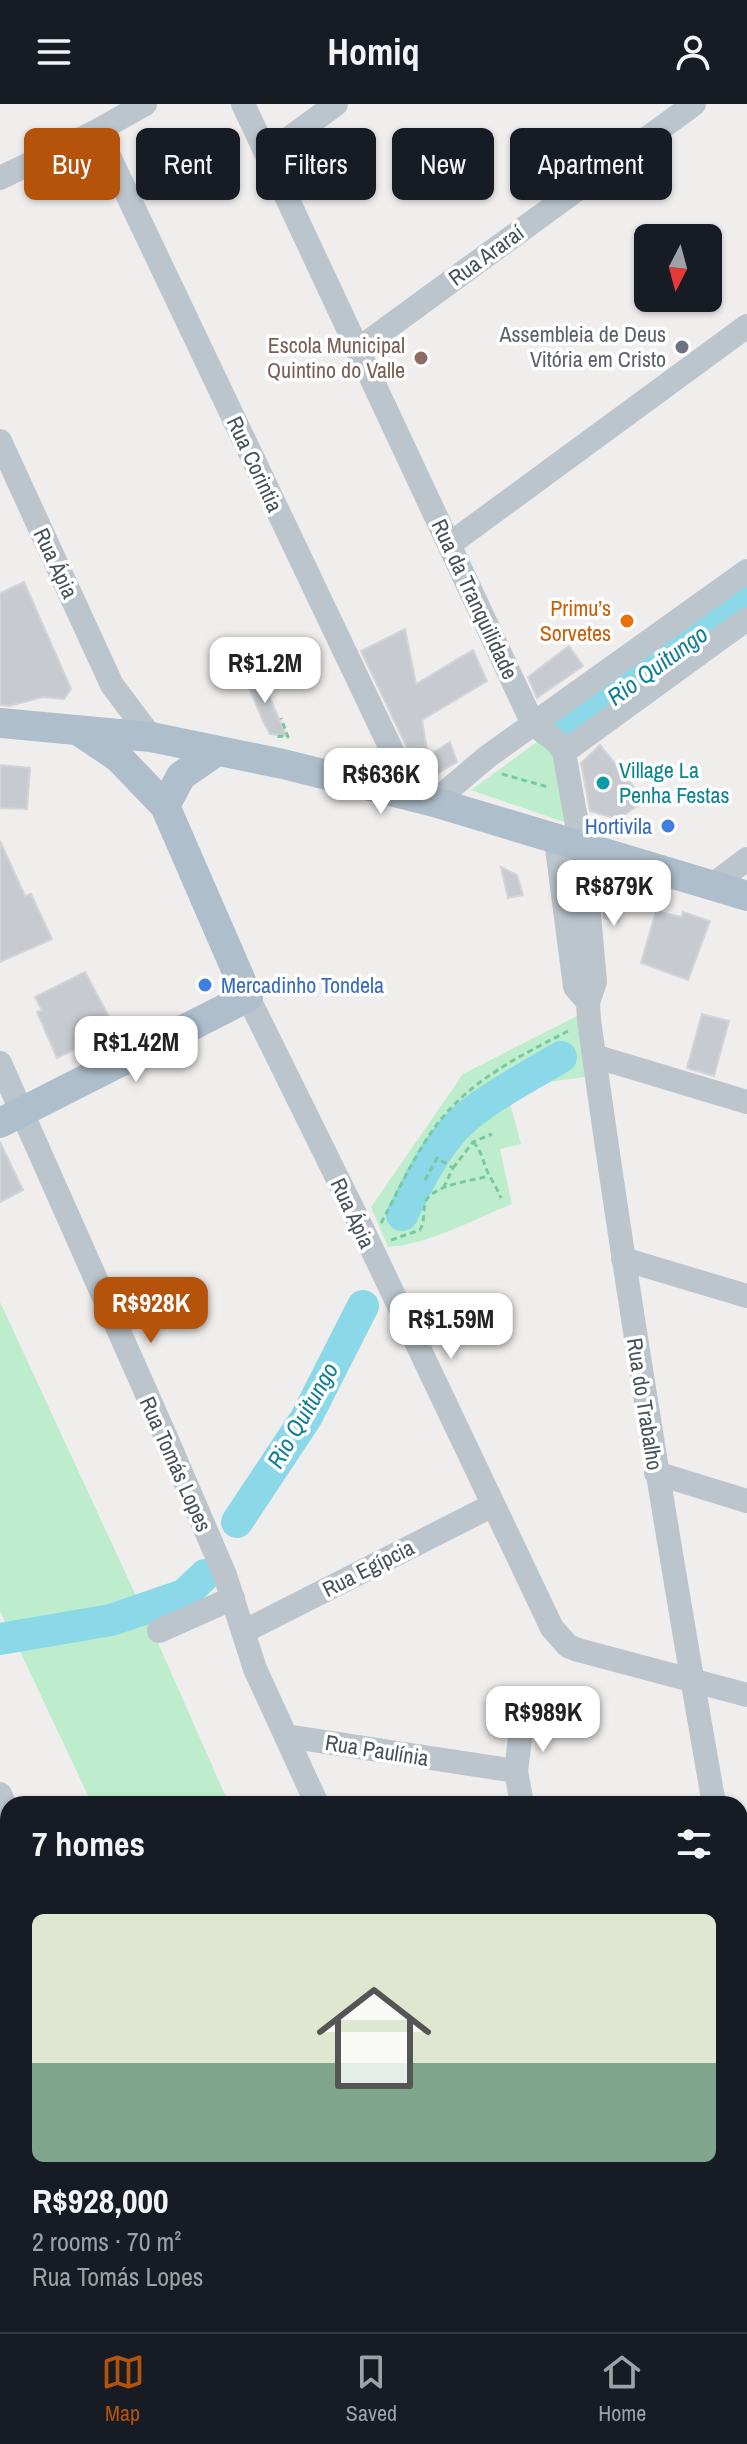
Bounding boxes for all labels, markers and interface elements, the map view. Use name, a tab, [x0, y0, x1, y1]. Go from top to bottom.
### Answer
text: Homiq	[328, 28, 419, 76]
icon: menu	[32, 30, 76, 74]
icon: person	[671, 30, 715, 74]
chip: Buy	[24, 128, 120, 200]
chip: Rent	[136, 128, 240, 200]
chip: Filters	[256, 128, 376, 200]
chip: New	[392, 128, 494, 200]
chip: Apartment	[510, 128, 672, 200]
street label: Rua Araraí	[442, 217, 530, 292]
north arrow	[634, 224, 722, 312]
map controls	[634, 224, 722, 312]
place label: Assembleia de Deus Vitória em Cristo	[499, 319, 666, 374]
place label: Escola Municipal Quintino do Valle	[267, 330, 405, 385]
marker: Assembleia de Deus Vitória em Cristo	[673, 338, 691, 356]
marker: Escola Municipal Quintino do Valle	[412, 349, 430, 367]
street label: Rua Corintia	[220, 411, 290, 517]
street label: Rua da Tranquilidade	[425, 514, 525, 684]
street label: Rua Ápia	[27, 523, 85, 603]
place label: Primu’s Sorvetes	[540, 593, 611, 648]
marker: Primu’s Sorvetes	[618, 612, 636, 630]
water label: Rio Quitungo	[600, 618, 714, 712]
pin: R$1.2M	[200, 637, 330, 705]
text: R$1.2M	[228, 645, 302, 680]
pin: R$636K	[316, 748, 446, 816]
place label: Village La Penha Festas	[619, 755, 729, 810]
text: R$636K	[342, 756, 420, 791]
marker: Village La Penha Festas	[594, 774, 612, 792]
place label: Hortivila	[585, 811, 652, 841]
marker: Hortivila	[659, 817, 677, 835]
pin: R$879K	[549, 860, 679, 928]
text: R$879K	[575, 868, 653, 903]
place label: Mercadinho Tondela	[221, 970, 384, 1000]
marker: Mercadinho Tondela	[196, 976, 214, 994]
pin: R$1.42M	[62, 1016, 210, 1084]
text: R$1.42M	[93, 1024, 179, 1059]
street label: Rua Ápia	[324, 1173, 382, 1253]
pin: R$928K	[86, 1277, 216, 1345]
text: R$928K	[112, 1285, 190, 1320]
pin: R$1.59M	[377, 1293, 525, 1361]
text: R$1.59M	[408, 1301, 494, 1336]
street label: Rua do Trabalho	[620, 1336, 670, 1472]
water label: Rio Quitungo	[259, 1356, 345, 1474]
street label: Rua Tomás Lopes	[133, 1392, 219, 1536]
street label: Rua Egípcia	[317, 1532, 419, 1604]
pin: R$989K	[478, 1686, 608, 1754]
text: R$989K	[504, 1694, 582, 1729]
street label: Rua Paulínia	[323, 1727, 431, 1773]
text: 7 homes	[32, 1821, 145, 1867]
icon: filters	[672, 1822, 716, 1866]
icon: home	[302, 1966, 446, 2110]
text: R$928,000	[32, 2178, 168, 2224]
text: 2 rooms · 70 m²	[32, 2224, 181, 2259]
text: Rua Tomás Lopes	[32, 2259, 203, 2294]
tab: Map	[101, 2350, 145, 2428]
tab: Saved	[346, 2350, 397, 2428]
tab: Home	[598, 2350, 646, 2428]

